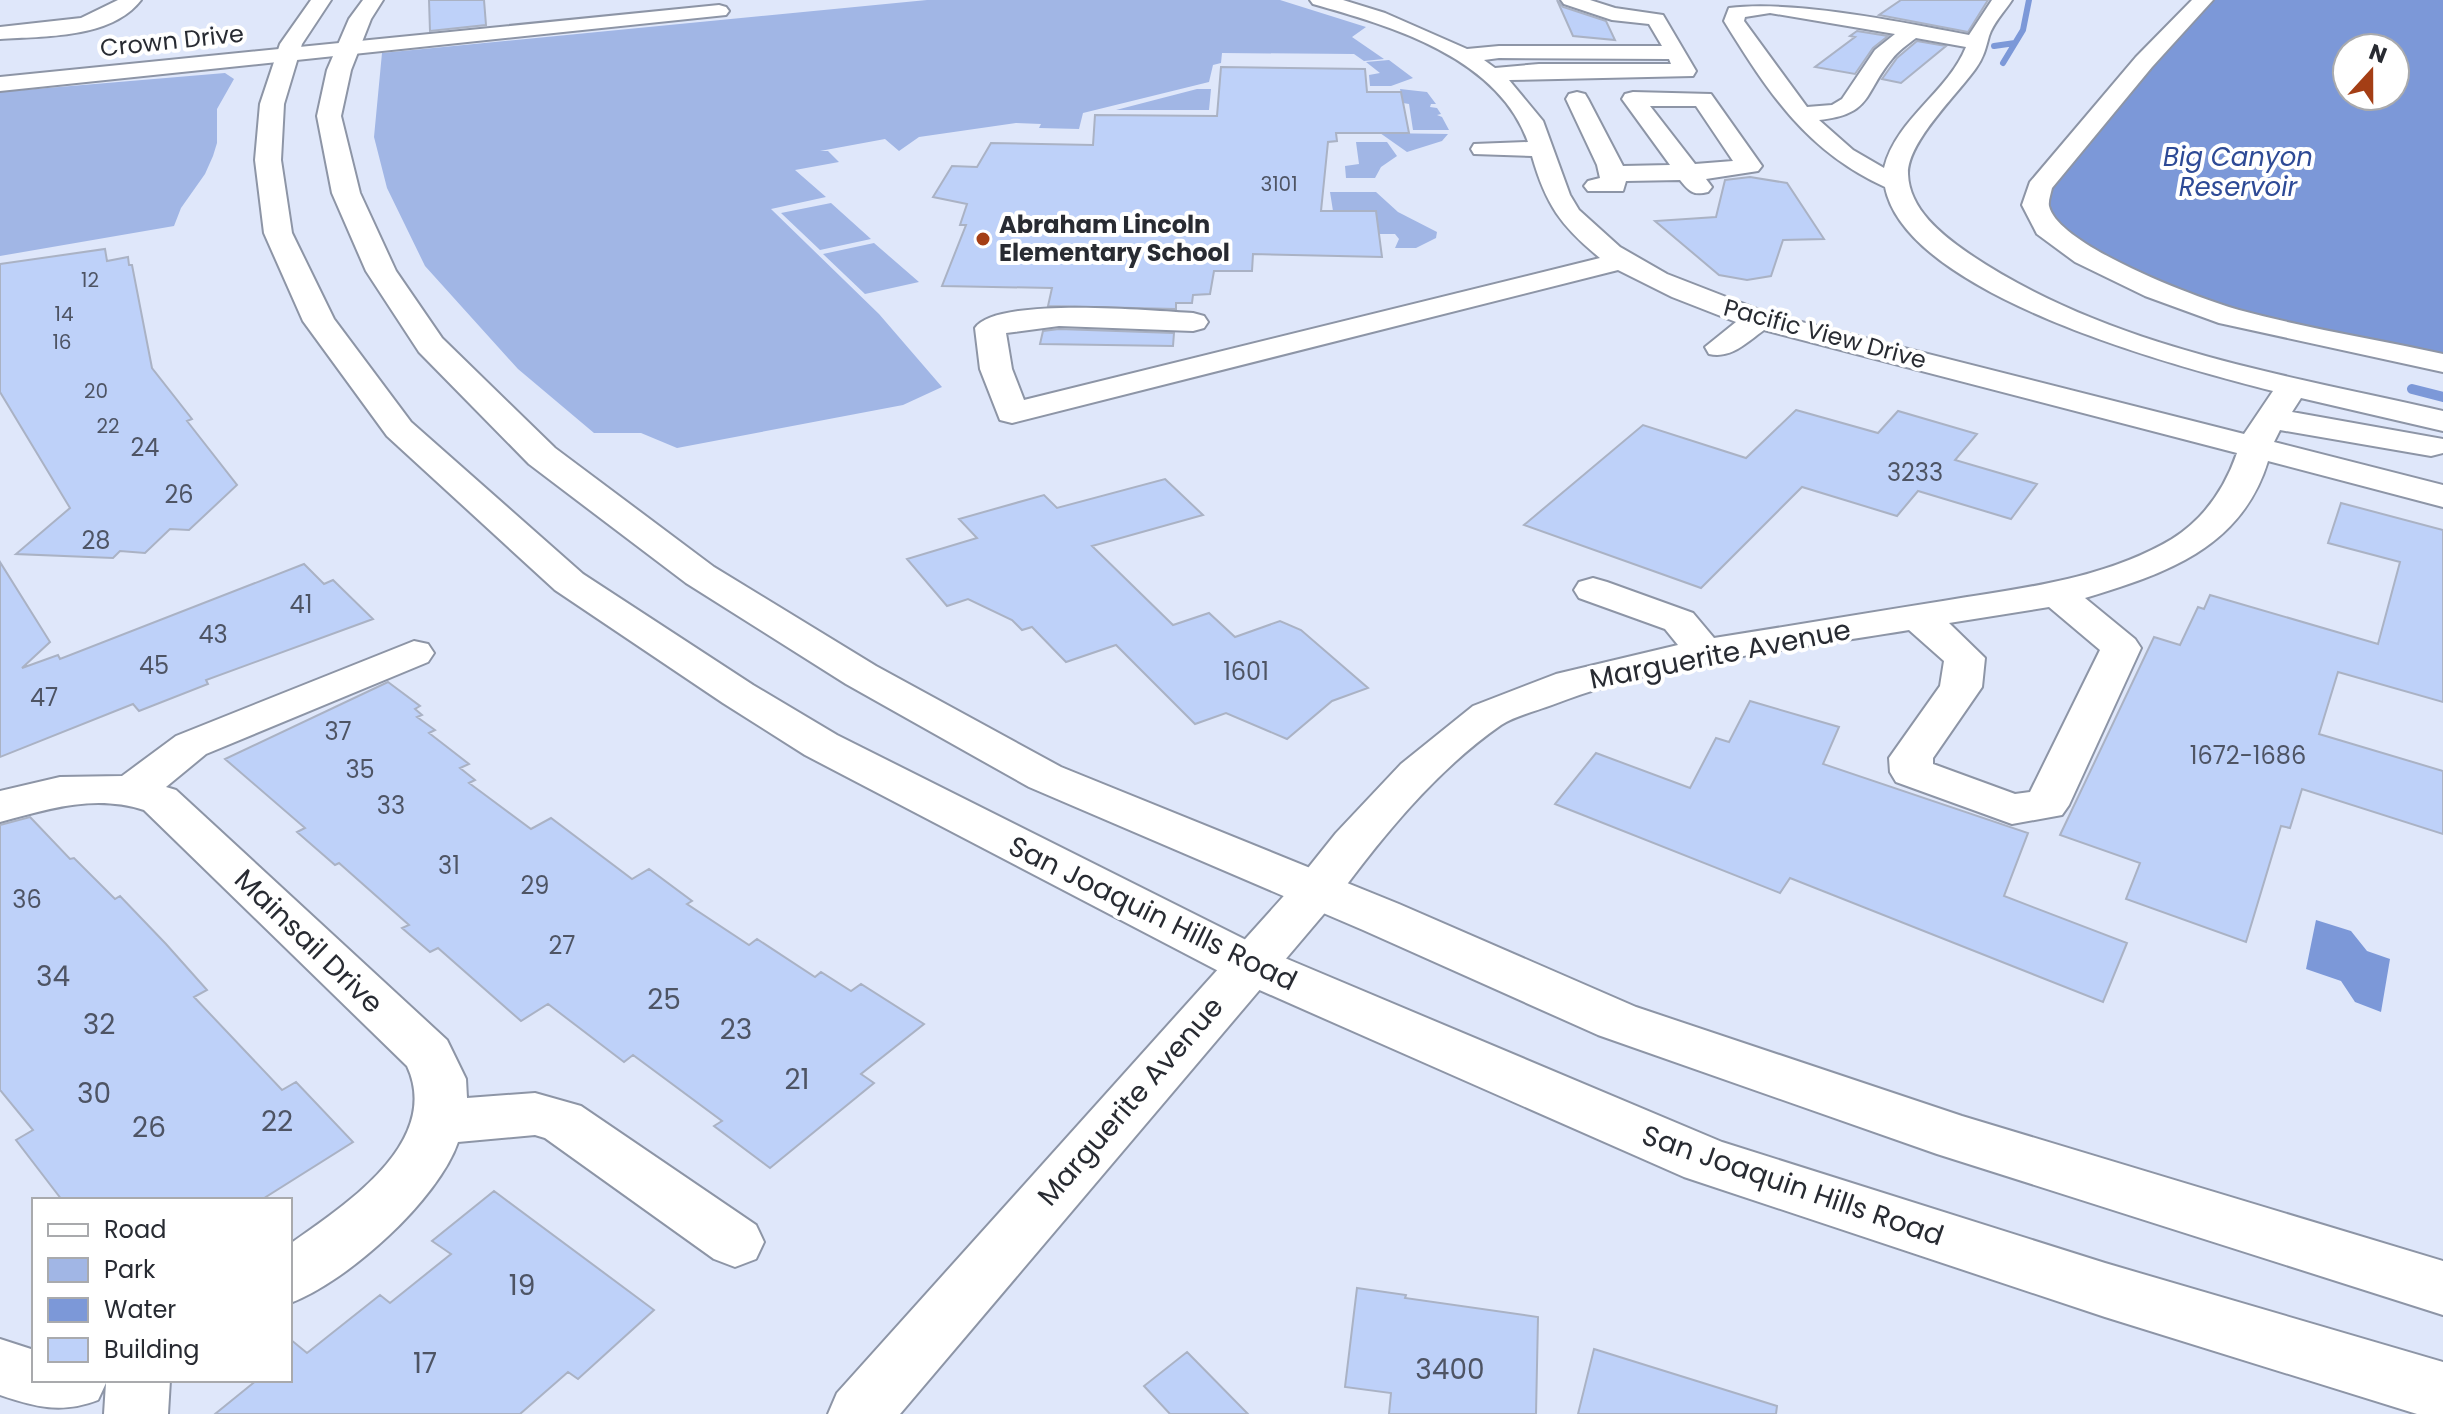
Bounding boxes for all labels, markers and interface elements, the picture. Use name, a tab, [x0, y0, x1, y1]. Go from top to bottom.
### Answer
street label: Crown Drive	[98, 17, 246, 64]
north arrow	[2331, 32, 2411, 112]
text: N	[2365, 36, 2391, 71]
water label: Big Canyon Reservoir	[2163, 139, 2313, 205]
house number: 3101	[1260, 170, 1298, 198]
place label: Abraham Lincoln Elementary School	[999, 208, 1230, 269]
marker: Abraham Lincoln Elementary School	[974, 230, 992, 248]
house number: 12	[81, 266, 99, 294]
street label: Pacific View Drive	[1720, 291, 1930, 376]
house number: 14	[55, 300, 73, 328]
house number: 16	[52, 328, 72, 356]
house number: 20	[84, 377, 108, 405]
house number: 22	[97, 412, 120, 440]
house number: 24	[131, 431, 159, 464]
house number: 3233	[1887, 456, 1943, 489]
house number: 26	[164, 478, 194, 511]
house number: 28	[82, 524, 110, 557]
house number: 41	[290, 588, 312, 621]
street label: Marguerite Avenue	[1586, 610, 1854, 699]
house number: 43	[198, 618, 228, 651]
house number: 45	[139, 649, 169, 682]
house number: 1601	[1223, 655, 1269, 688]
house number: 47	[30, 681, 58, 714]
house number: 37	[324, 715, 352, 748]
house number: 1672-1686	[2190, 739, 2306, 772]
house number: 35	[345, 753, 375, 786]
house number: 33	[377, 789, 405, 822]
street label: San Joaquin Hills Road	[1002, 827, 1304, 1000]
house number: 31	[438, 849, 460, 882]
street label: Mainsail Drive	[226, 860, 392, 1022]
house number: 29	[521, 869, 549, 902]
house number: 36	[12, 883, 42, 916]
house number: 27	[549, 929, 575, 962]
house number: 34	[36, 957, 70, 996]
house number: 25	[647, 980, 681, 1019]
street label: Marguerite Avenue	[1029, 988, 1232, 1214]
house number: 32	[83, 1005, 115, 1044]
house number: 23	[720, 1010, 752, 1049]
house number: 21	[784, 1060, 810, 1099]
house number: 30	[77, 1074, 111, 1113]
house number: 22	[261, 1102, 293, 1141]
house number: 26	[132, 1108, 166, 1147]
street label: San Joaquin Hills Road	[1637, 1116, 1949, 1255]
legend	[32, 1198, 292, 1382]
text: Road	[104, 1213, 166, 1246]
text: Park	[104, 1253, 156, 1286]
house number: 19	[509, 1266, 535, 1305]
text: Water	[104, 1293, 176, 1326]
text: Building	[104, 1333, 200, 1366]
house number: 17	[413, 1344, 437, 1383]
house number: 3400	[1415, 1350, 1485, 1389]

